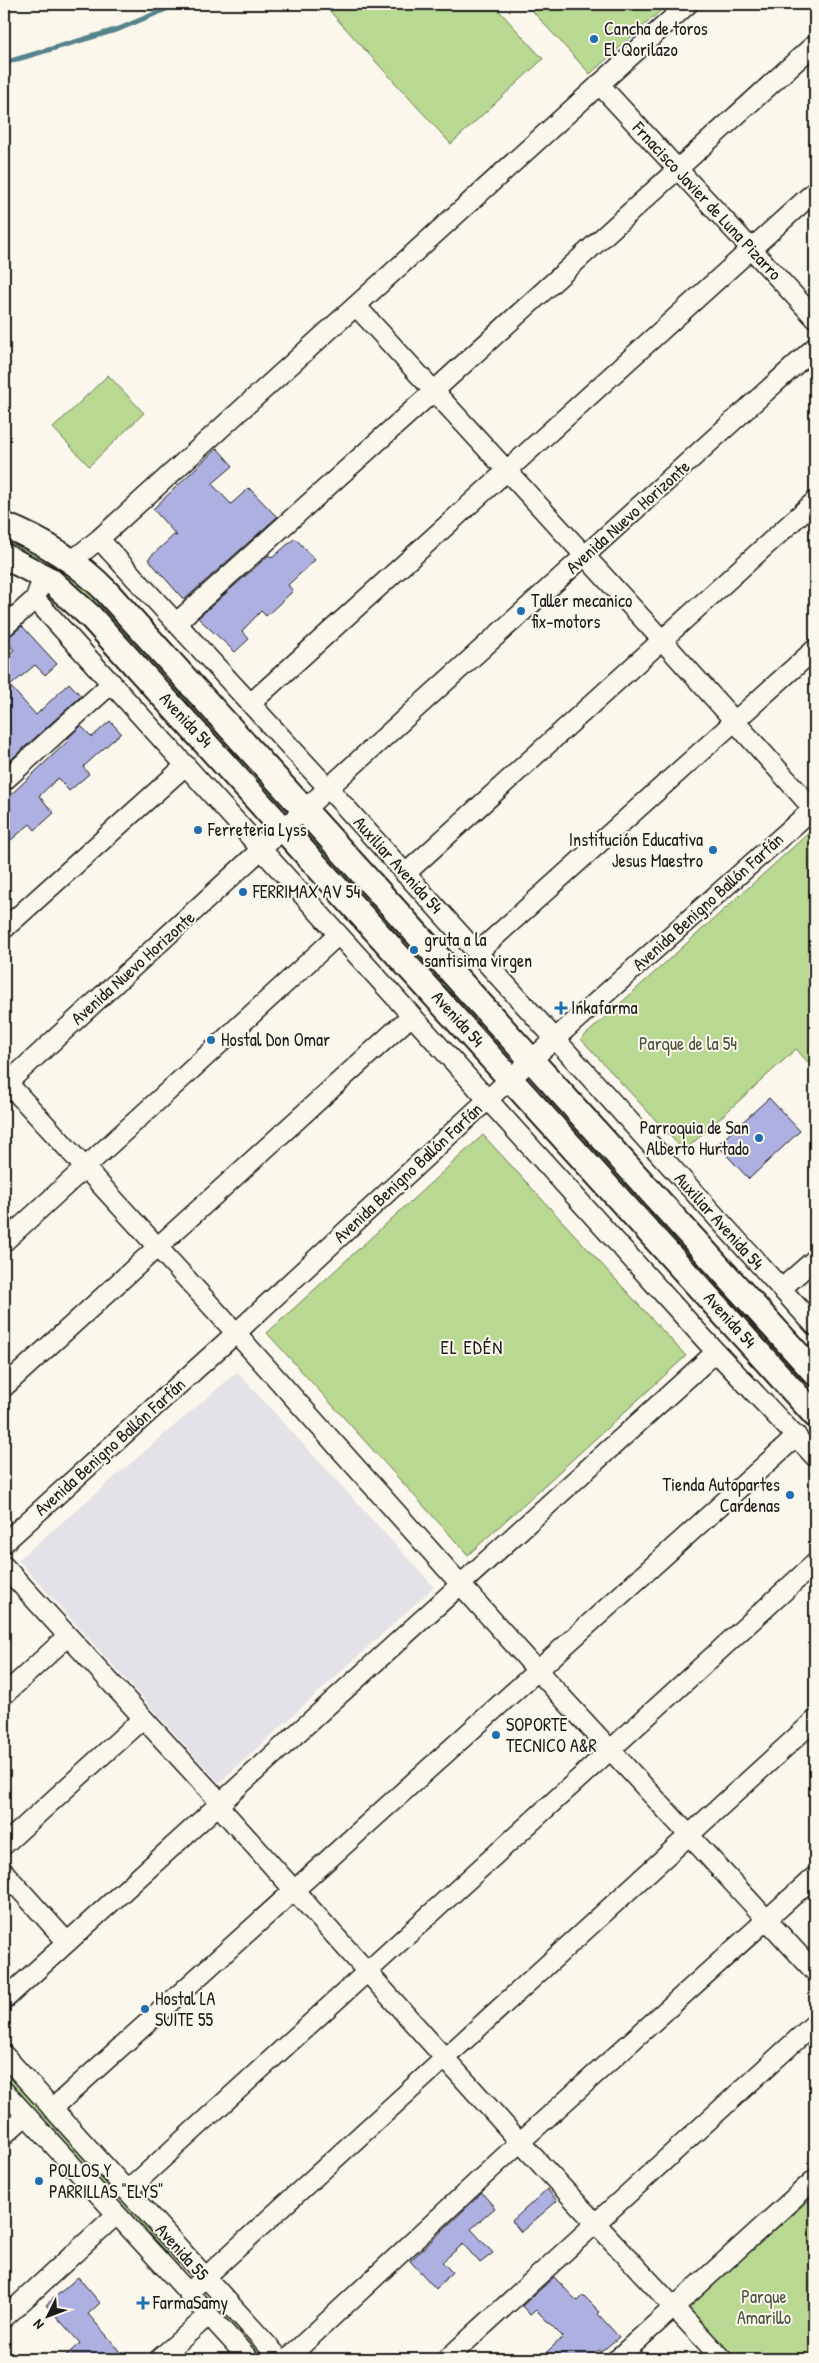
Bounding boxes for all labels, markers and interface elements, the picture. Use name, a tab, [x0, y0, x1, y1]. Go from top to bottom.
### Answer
place label: Cancha de toros El Qorilazo	[604, 16, 708, 62]
marker: Cancha de toros El Qorilazo	[588, 33, 600, 45]
street label: Frnacisco Javier de Luna Pizarro	[626, 115, 788, 285]
street label: Avenida Nuevo Horizonte	[560, 454, 695, 579]
place label: Taller mecanico fix-motors	[531, 588, 632, 634]
marker: Taller mecanico fix-motors	[515, 605, 527, 617]
street label: Avenida 54	[154, 686, 219, 753]
street label: Auxiliar Avenida 54	[348, 811, 449, 919]
place label: Ferreteria Lyss	[207, 817, 307, 842]
marker: Ferreteria Lyss	[192, 824, 204, 836]
place label: Institución Educativa Jesus Maestro	[569, 827, 703, 873]
street label: Avenida Benigno Ballón Farfán	[627, 827, 789, 976]
marker: Institución Educativa Jesus Maestro	[707, 844, 719, 856]
place label: FERRIMAX AV 54	[252, 879, 360, 904]
marker: FERRIMAX AV 54	[237, 886, 249, 898]
street label: Avenida Nuevo Horizonte	[65, 905, 200, 1030]
place label: gruta a la santisima virgen	[424, 927, 532, 973]
marker: gruta a la santisima virgen	[408, 944, 420, 956]
street label: Avenida 54	[426, 985, 491, 1052]
place label: Inkafarma	[571, 995, 638, 1020]
marker: Inkafarma	[555, 1002, 567, 1014]
place label: Hostal Don Omar	[221, 1027, 330, 1052]
park label: Parque de la 54	[639, 1031, 737, 1056]
marker: Hostal Don Omar	[205, 1034, 217, 1046]
street label: Avenida Benigno Ballón Farfán	[328, 1097, 488, 1248]
place label: Parroquia de San Alberto Hurtado	[640, 1115, 749, 1161]
marker: Parroquia de San Alberto Hurtado	[753, 1132, 765, 1144]
street label: Auxiliar Avenida 54	[669, 1167, 770, 1275]
street label: Avenida 54	[698, 1286, 763, 1353]
district label: EL EDÉN	[441, 1334, 503, 1360]
street label: Avenida Benigno Ballón Farfán	[29, 1372, 191, 1521]
place label: Tienda Autopartes Cardenas	[663, 1472, 780, 1518]
marker: Tienda Autopartes Cardenas	[784, 1489, 796, 1501]
place label: SOPORTE TECNICO A&R	[506, 1712, 597, 1758]
marker: SOPORTE TECNICO A&R	[490, 1729, 502, 1741]
place label: Hostal LA SUITE 55	[155, 1986, 215, 2032]
marker: Hostal LA SUITE 55	[139, 2003, 151, 2015]
place label: POLLOS Y PARRILLAS "ELYS"	[49, 2158, 163, 2204]
marker: POLLOS Y PARRILLAS "ELYS"	[33, 2175, 45, 2187]
street label: Avenida 55	[150, 2218, 215, 2286]
park label: Parque Amarillo	[737, 2284, 791, 2330]
north arrow	[22, 2290, 72, 2340]
place label: FarmaSamy	[152, 2290, 229, 2315]
marker: FarmaSamy	[137, 2297, 149, 2309]
text: N	[28, 2316, 48, 2334]

